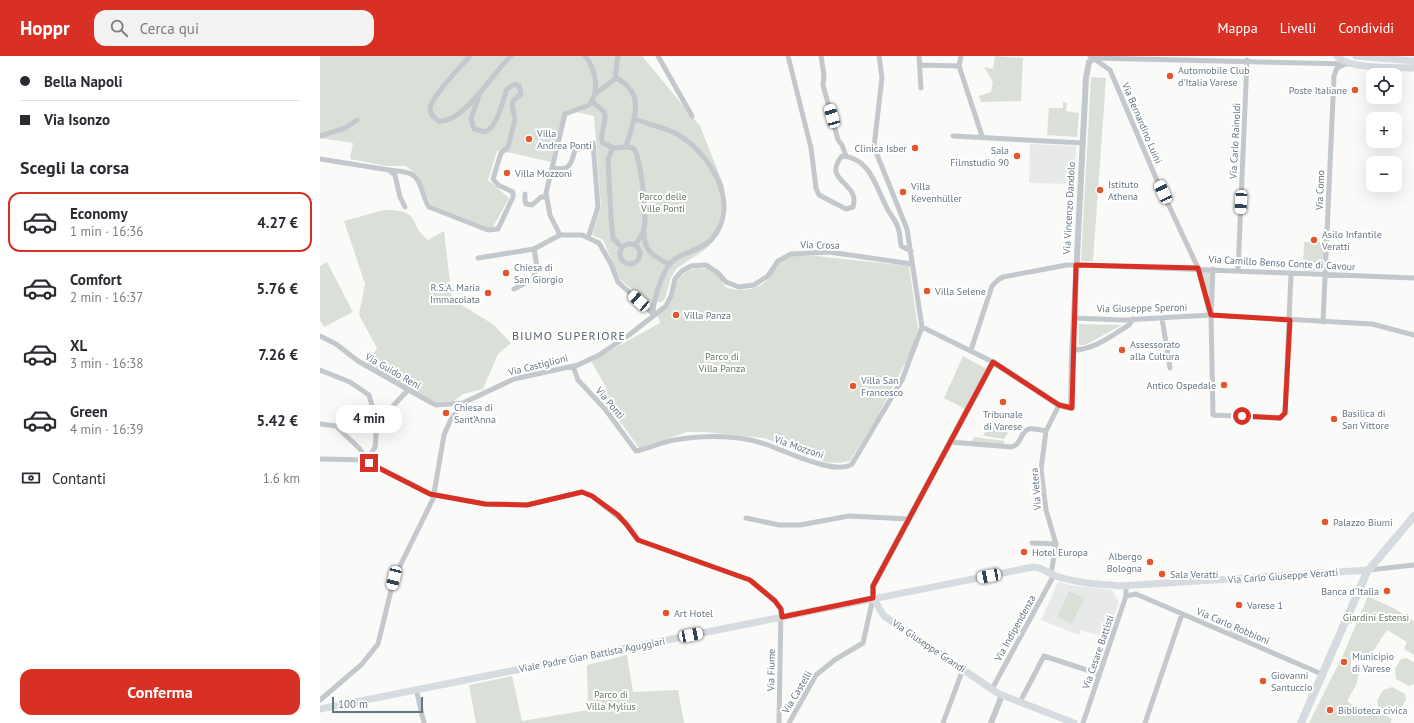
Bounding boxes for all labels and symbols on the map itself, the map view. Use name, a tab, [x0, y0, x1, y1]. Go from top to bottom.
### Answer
place label: Automobile Club d'Italia Varese	[1178, 64, 1250, 89]
marker: Automobile Club d'Italia Varese	[1165, 71, 1175, 81]
street label: Via Bernardino Luini	[1119, 80, 1165, 166]
place label: Poste Italiane	[1289, 84, 1347, 97]
marker: Poste Italiane	[1350, 85, 1360, 95]
car	[823, 103, 841, 129]
street label: Via Carlo Rainoldi	[1226, 103, 1243, 180]
place label: Villa Andrea Ponti	[536, 127, 592, 152]
marker: Villa Andrea Ponti	[524, 134, 534, 144]
place label: Clinica Isber	[854, 142, 908, 155]
marker: Clinica Isber	[910, 143, 920, 153]
place label: Sala Filmstudio 90	[950, 144, 1010, 169]
marker: Sala Filmstudio 90	[1012, 151, 1022, 161]
street label: Via Vincenzo Dandolo	[1060, 161, 1078, 256]
place label: Villa Mozzoni	[514, 167, 572, 180]
marker: Villa Mozzoni	[502, 168, 512, 178]
street label: Via Como	[1313, 170, 1327, 211]
place label: Istituto Athena	[1108, 178, 1139, 203]
car	[1152, 179, 1174, 205]
place label: Villa Kevenhüller	[910, 180, 963, 205]
marker: Istituto Athena	[1095, 185, 1105, 195]
marker: Villa Kevenhüller	[898, 187, 908, 197]
park label: Parco delle Ville Ponti	[639, 190, 687, 215]
car	[1234, 190, 1248, 214]
place label: Asilo Infantile Veratti	[1321, 228, 1382, 253]
marker: Asilo Infantile Veratti	[1309, 235, 1319, 245]
street label: Via Crosa	[799, 238, 840, 252]
street label: Via Camillo Benso Conte di Cavour	[1207, 253, 1356, 273]
place label: Chiesa di San Giorgio	[514, 261, 563, 286]
marker: Chiesa di San Giorgio	[501, 268, 511, 278]
place label: R.S.A. Maria Immacolata	[430, 281, 480, 306]
place label: Villa Selene	[934, 285, 986, 298]
marker: Villa Selene	[922, 286, 932, 296]
marker: R.S.A. Maria Immacolata	[483, 288, 493, 298]
car	[626, 289, 652, 313]
street label: Via Giuseppe Speroni	[1096, 301, 1187, 315]
place label: Villa Panza	[683, 309, 731, 322]
marker: Villa Panza	[671, 310, 681, 320]
district label: BIUMO SUPERIORE	[512, 328, 626, 343]
place label: Assessorato alla Cultura	[1130, 338, 1180, 363]
marker: Assessorato alla Cultura	[1117, 345, 1127, 355]
street label: Via Guido Reni	[362, 349, 423, 392]
park label: Parco di Villa Panza	[698, 350, 746, 375]
street label: Via Castiglioni	[506, 351, 569, 379]
place label: Villa San Francesco	[860, 374, 903, 399]
place label: Antico Ospedale	[1146, 379, 1216, 392]
marker: Antico Ospedale	[1219, 380, 1229, 390]
marker: Villa San Francesco	[848, 381, 858, 391]
street label: Via Ponti	[592, 383, 627, 422]
marker: Tribunale di Varese	[998, 397, 1008, 407]
place label: Chiesa di Sant'Anna	[454, 401, 496, 426]
callout: 4 min	[336, 405, 402, 433]
route start	[1233, 407, 1251, 425]
place label: Basilica di San Vittore	[1342, 407, 1389, 432]
marker: Chiesa di Sant'Anna	[441, 408, 451, 418]
place label: Tribunale di Varese	[983, 408, 1023, 433]
marker: Basilica di San Vittore	[1329, 414, 1339, 424]
street label: Via Mozzoni	[772, 432, 825, 462]
route end	[360, 454, 378, 472]
street label: Via Vetera	[1028, 467, 1044, 512]
place label: Palazzo Biumi	[1333, 516, 1393, 529]
marker: Palazzo Biumi	[1320, 517, 1330, 527]
place label: Hotel Europa	[1032, 546, 1088, 559]
marker: Hotel Europa	[1019, 547, 1029, 557]
place label: Albergo Bologna	[1107, 550, 1142, 575]
marker: Albergo Bologna	[1145, 557, 1155, 567]
car	[385, 565, 403, 591]
street label: Via Carlo Giuseppe Veratti	[1226, 566, 1339, 586]
car	[976, 568, 1002, 584]
place label: Sala Veratti	[1170, 568, 1219, 581]
marker: Sala Veratti	[1157, 569, 1167, 579]
place label: Banca d'Italia	[1321, 585, 1379, 598]
marker: Banca d'Italia	[1382, 586, 1392, 596]
street label: Via Indipendenza	[991, 593, 1039, 664]
place label: Varese 1	[1246, 599, 1283, 612]
marker: Varese 1	[1234, 600, 1244, 610]
street label: Via Carlo Robbioni	[1193, 604, 1272, 647]
place label: Art Hotel	[674, 607, 713, 620]
marker: Art Hotel	[661, 608, 671, 618]
park label: Giardini Estensi	[1343, 611, 1409, 624]
street label: Via Cesare Battisti	[1079, 613, 1117, 692]
street label: Via Giuseppe Grandi	[889, 616, 968, 675]
car	[678, 627, 704, 643]
street label: Viale Padre Gian Battista Aguggiari	[517, 634, 666, 676]
street label: Via Fiume	[764, 649, 778, 692]
place label: Municipio di Varese	[1352, 650, 1394, 675]
marker: Municipio di Varese	[1339, 657, 1349, 667]
street label: Via Castelli	[779, 668, 815, 717]
place label: Giovanni Santuccio	[1271, 669, 1312, 694]
marker: Giovanni Santuccio	[1258, 676, 1268, 686]
park label: Parco di Villa Mylius	[585, 688, 636, 713]
scale bar	[332, 695, 423, 714]
place label: Biblioteca civica	[1338, 704, 1407, 717]
marker: Biblioteca civica	[1325, 705, 1335, 715]

